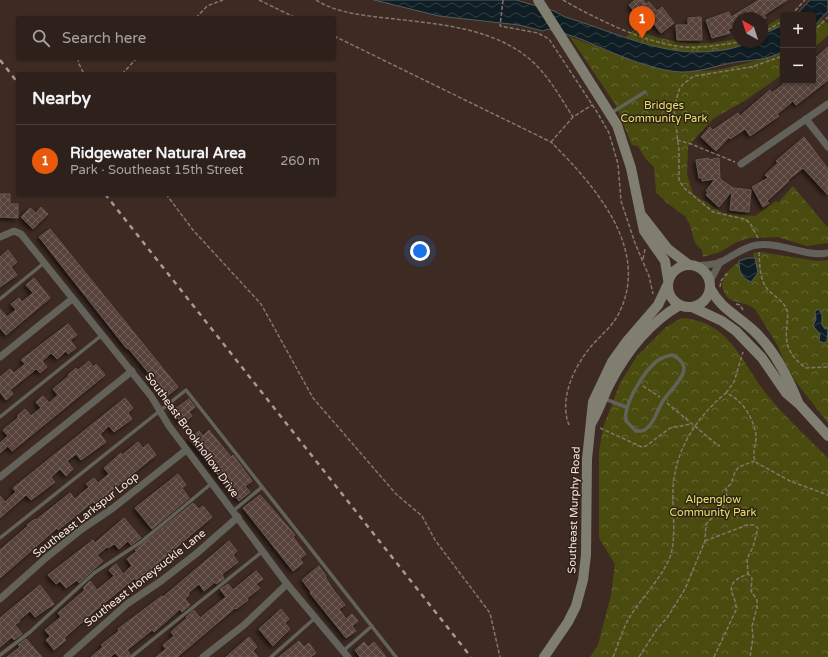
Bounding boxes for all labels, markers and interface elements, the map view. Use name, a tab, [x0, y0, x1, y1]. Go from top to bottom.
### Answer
pin: 1	[629, 6, 655, 39]
north arrow	[732, 12, 768, 48]
map controls	[780, 12, 816, 84]
button: +	[780, 12, 816, 48]
search box	[16, 16, 336, 60]
icon: search	[30, 27, 52, 49]
text: Search here	[62, 29, 146, 47]
button: −	[780, 48, 816, 84]
text: Nearby	[32, 88, 91, 109]
park label: Bridges Community Park	[621, 99, 707, 125]
text: Ridgewater Natural Area	[70, 144, 246, 162]
text: 1	[41, 153, 49, 169]
text: 260 m	[280, 153, 320, 169]
text: Park · Southeast 15th Street	[70, 162, 244, 178]
your location	[410, 241, 430, 261]
street label: Southeast Brookhollow Drive	[142, 370, 242, 500]
street label: Southeast Murphy Road	[565, 446, 583, 574]
street label: Southeast Larkspur Loop	[30, 469, 142, 560]
park label: Alpenglow Community Park	[670, 493, 756, 519]
street label: Southeast Honeysuckle Lane	[82, 527, 208, 629]

